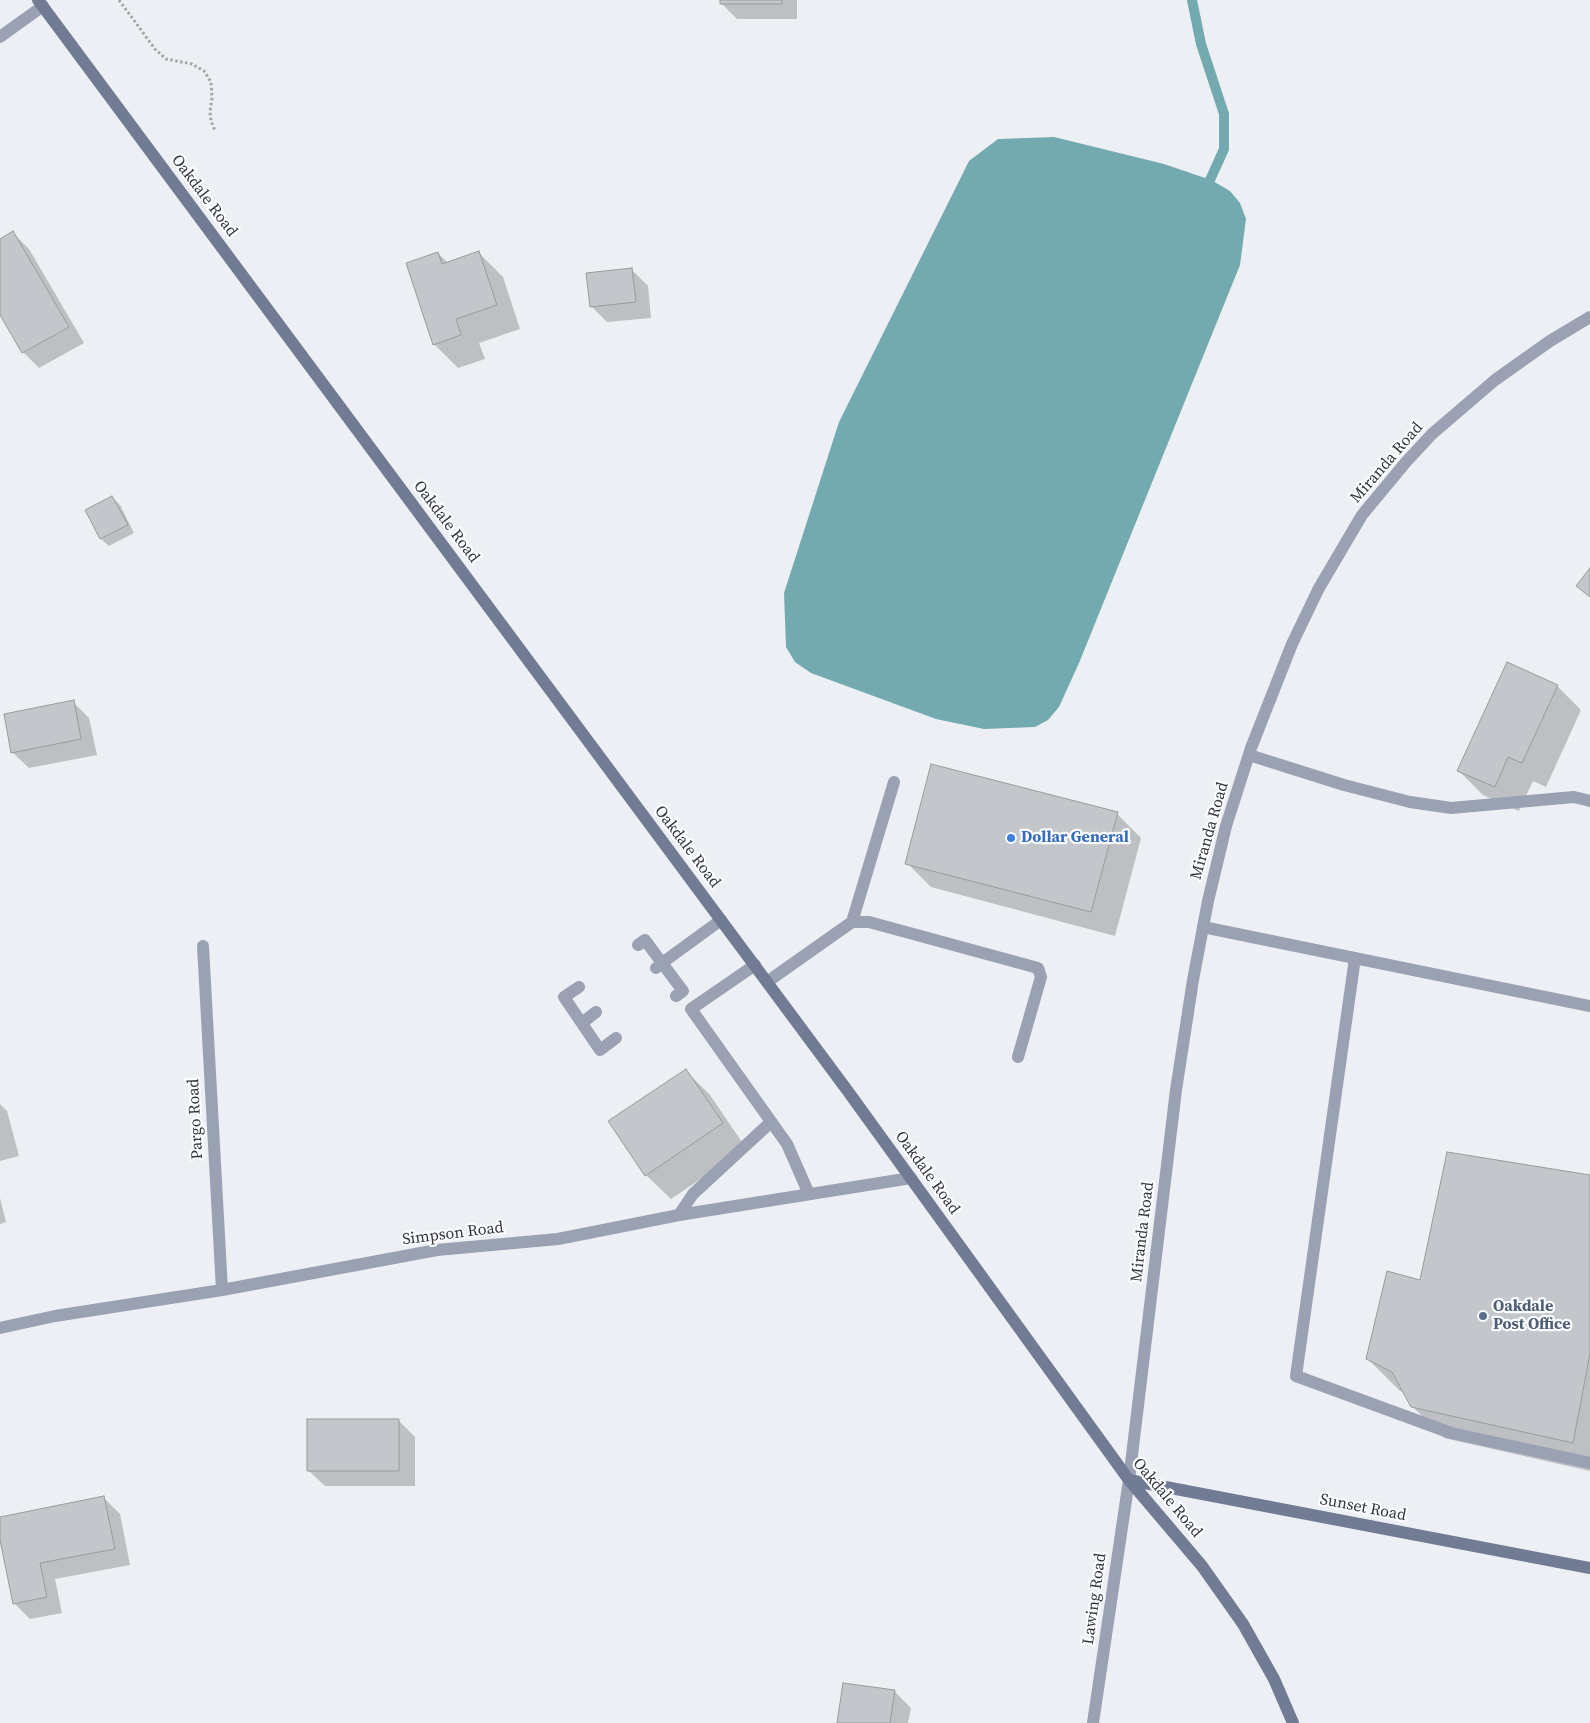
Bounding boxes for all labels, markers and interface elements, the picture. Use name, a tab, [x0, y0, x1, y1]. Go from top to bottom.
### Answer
street label: Oakdale Road	[167, 151, 241, 241]
street label: Miranda Road	[1347, 419, 1427, 507]
street label: Oakdale Road	[409, 477, 483, 567]
street label: Miranda Road	[1187, 780, 1233, 882]
street label: Oakdale Road	[650, 802, 724, 892]
place label: Dollar General	[1021, 828, 1129, 848]
marker: Dollar General	[1005, 832, 1017, 844]
street label: Pargo Road	[184, 1078, 208, 1160]
street label: Oakdale Road	[890, 1128, 964, 1218]
street label: Miranda Road	[1127, 1181, 1159, 1283]
street label: Simpson Road	[401, 1218, 505, 1250]
place label: Oakdale Post Office	[1493, 1297, 1571, 1335]
marker: Oakdale Post Office	[1477, 1310, 1489, 1322]
street label: Oakdale Road	[1128, 1454, 1206, 1542]
street label: Sunset Road	[1318, 1490, 1408, 1526]
street label: Lawing Road	[1079, 1552, 1111, 1646]

